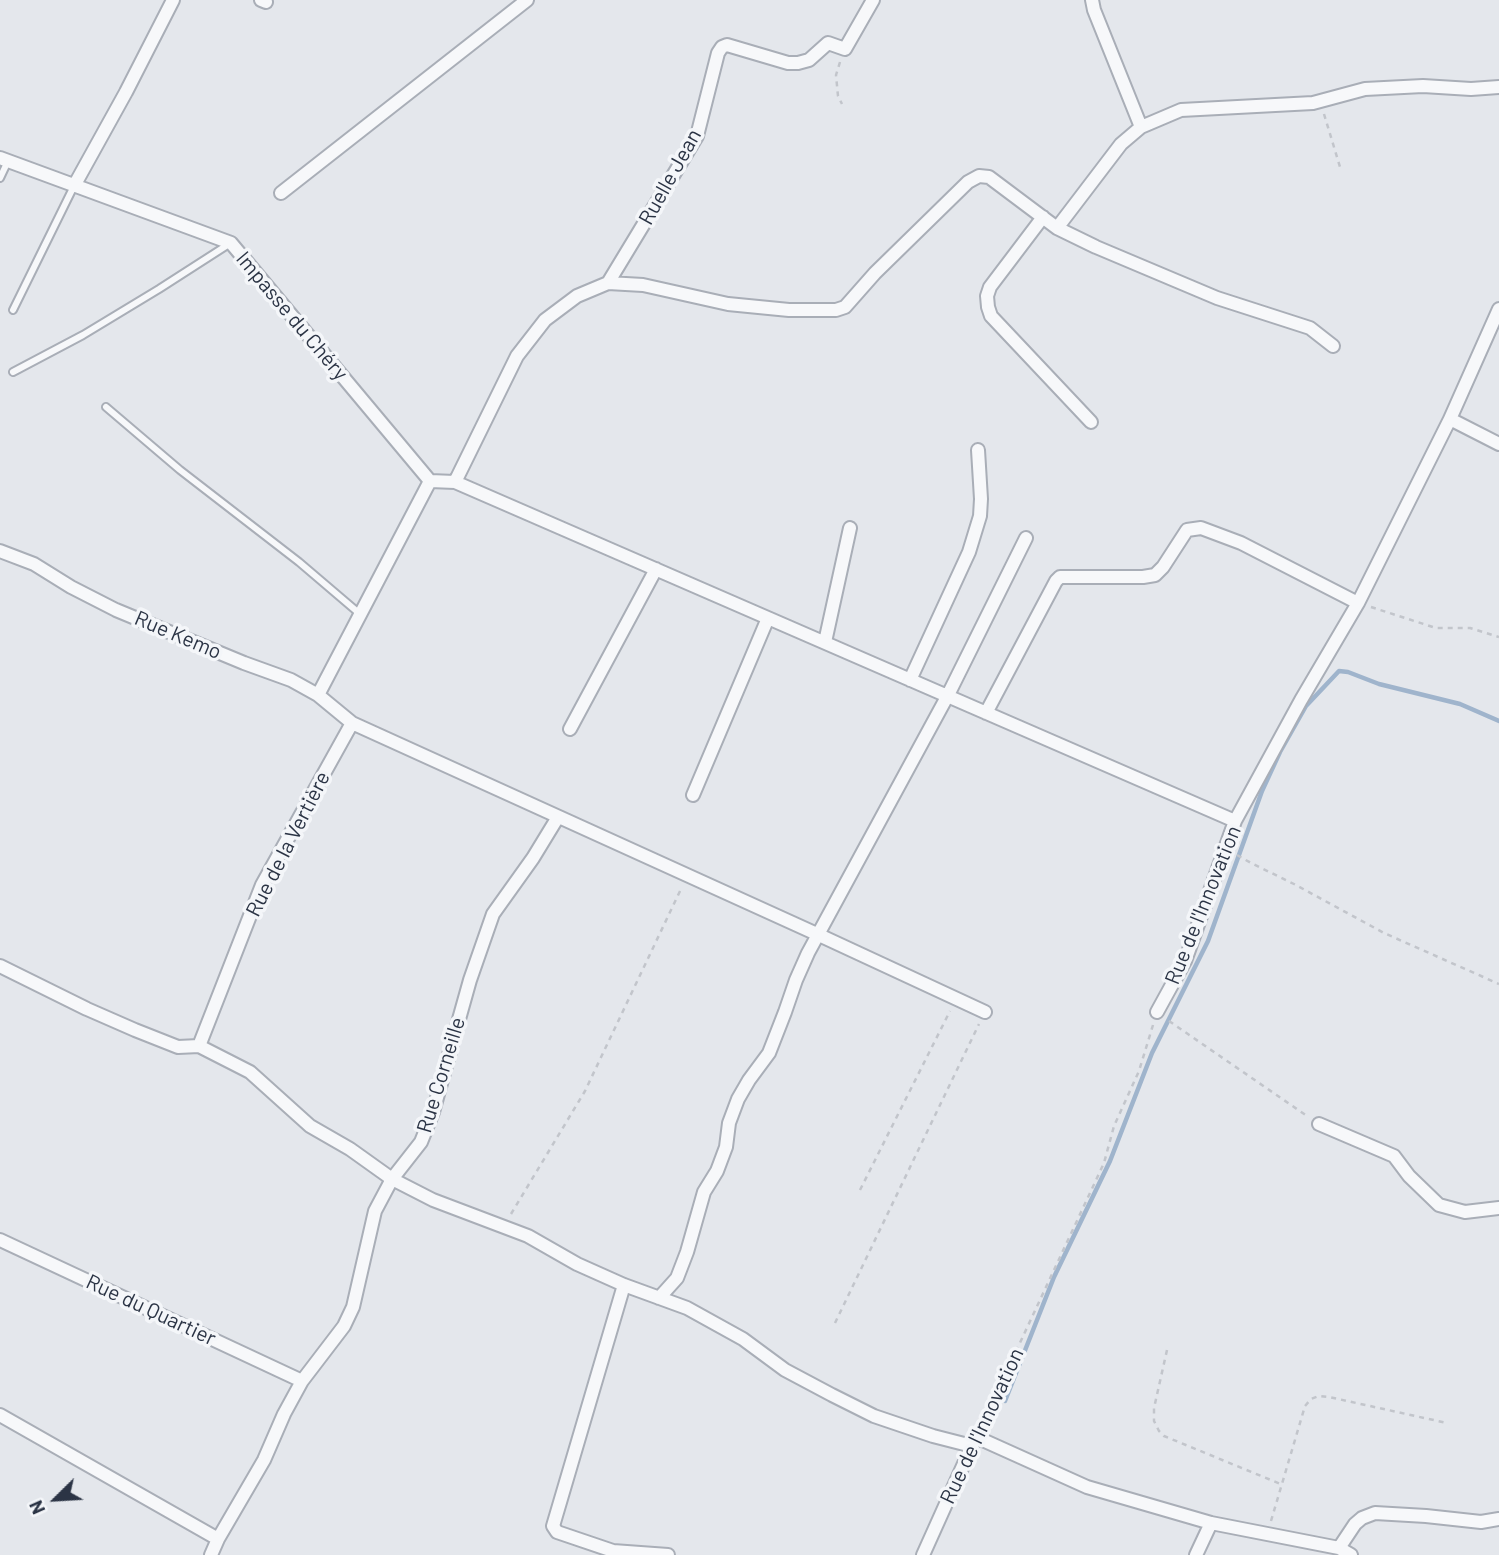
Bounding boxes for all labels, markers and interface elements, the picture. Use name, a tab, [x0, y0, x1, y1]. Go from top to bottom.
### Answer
street label: Ruelle Jean	[633, 125, 707, 229]
street label: Impasse du Chéry	[231, 246, 353, 386]
street label: Rue Kemo	[131, 605, 225, 665]
street label: Rue de la Vertière	[241, 767, 335, 921]
street label: Rue de l'Innovation	[1160, 822, 1246, 988]
street label: Rue Corneille	[411, 1014, 471, 1136]
street label: Rue du Quartier	[82, 1269, 220, 1351]
street label: Rue de l'Innovation	[935, 1344, 1029, 1508]
north arrow	[21, 1464, 91, 1534]
text: N	[23, 1497, 49, 1518]

